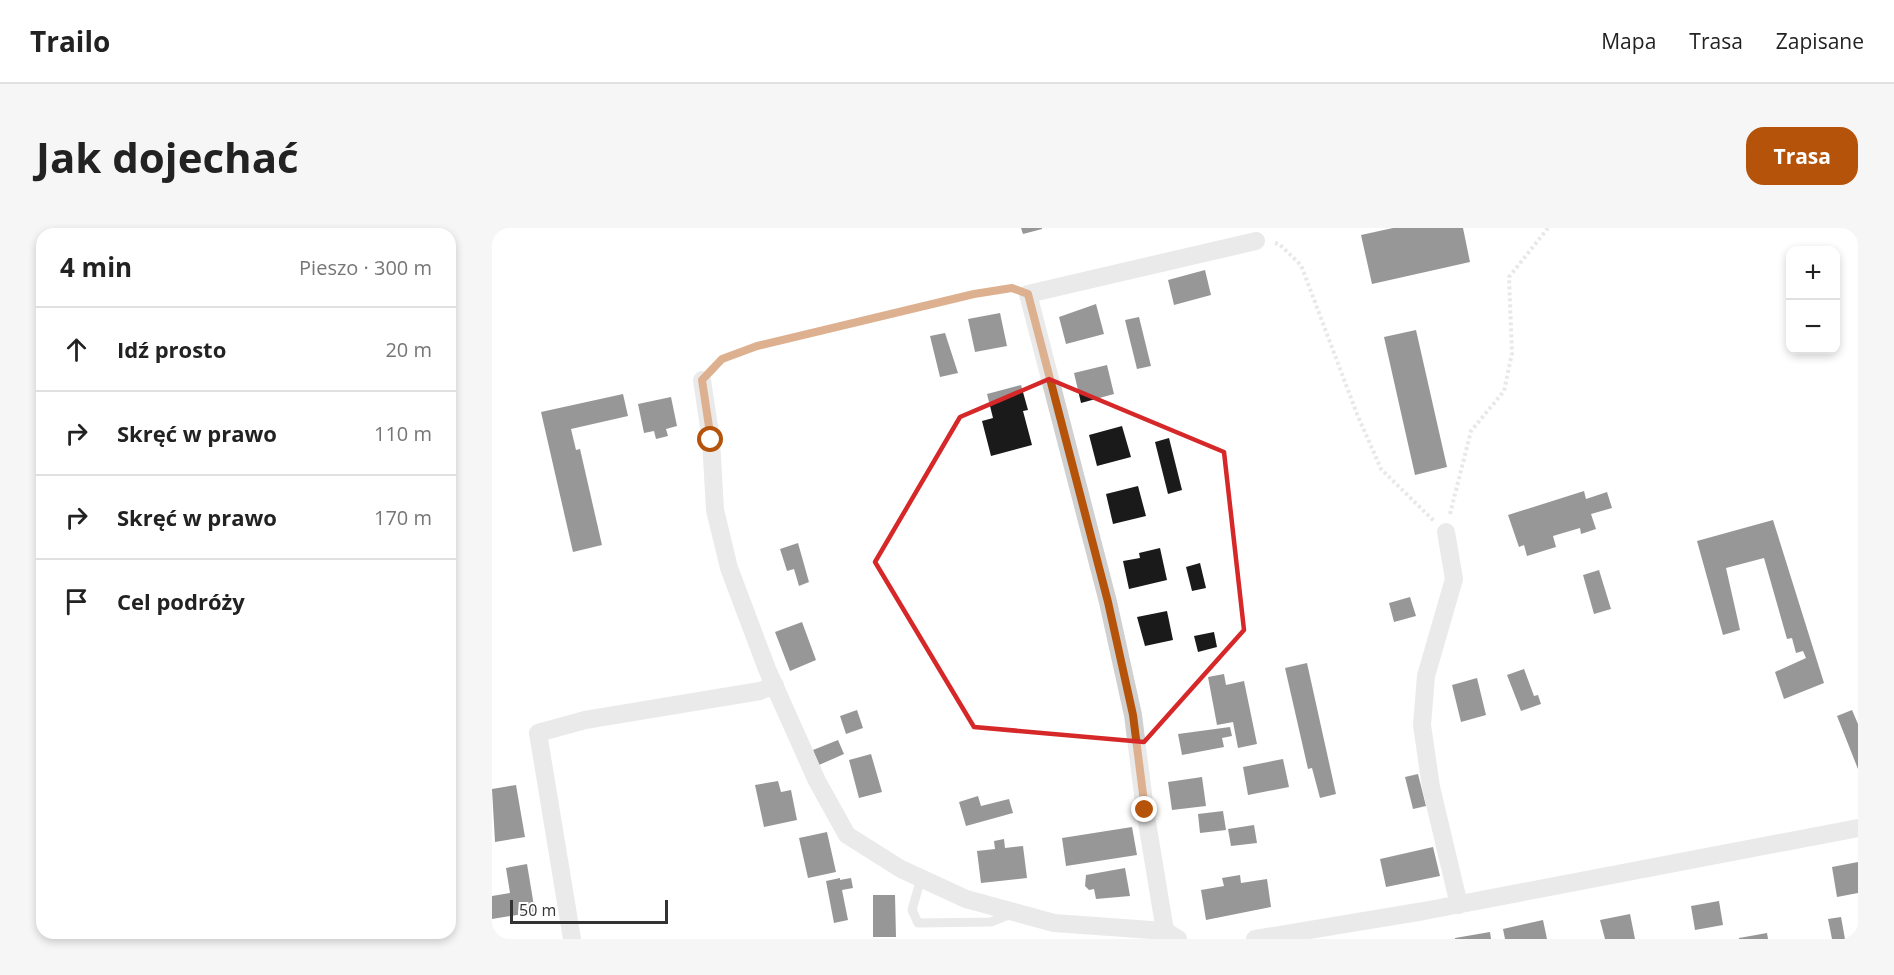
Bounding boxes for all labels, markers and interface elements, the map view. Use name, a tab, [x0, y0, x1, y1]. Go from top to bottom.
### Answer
text: Trailo	[30, 22, 110, 60]
text: Mapa	[1601, 27, 1656, 55]
text: Trasa	[1689, 27, 1743, 55]
text: Zapisane	[1776, 27, 1864, 55]
button: Trasa	[1746, 127, 1858, 185]
text: Jak dojechać	[36, 128, 299, 185]
map controls	[1786, 246, 1840, 354]
button: +	[1786, 246, 1840, 300]
text: 4 min	[60, 249, 132, 285]
text: Pieszo · 300 m	[299, 254, 432, 281]
button: −	[1786, 300, 1840, 354]
icon: ahead	[60, 333, 93, 366]
text: Idź prosto	[117, 334, 226, 364]
text: 20 m	[385, 336, 432, 363]
icon: right	[60, 417, 93, 450]
text: Skręć w prawo	[117, 418, 277, 448]
text: 110 m	[374, 420, 432, 447]
route start	[697, 426, 723, 452]
icon: right	[60, 501, 93, 534]
text: Skręć w prawo	[117, 502, 277, 532]
text: 170 m	[374, 504, 432, 531]
icon: arrive	[60, 585, 93, 618]
text: Cel podróży	[117, 586, 245, 616]
route end	[1131, 796, 1157, 822]
scale bar	[510, 897, 668, 924]
text: 50 m	[519, 899, 556, 921]

